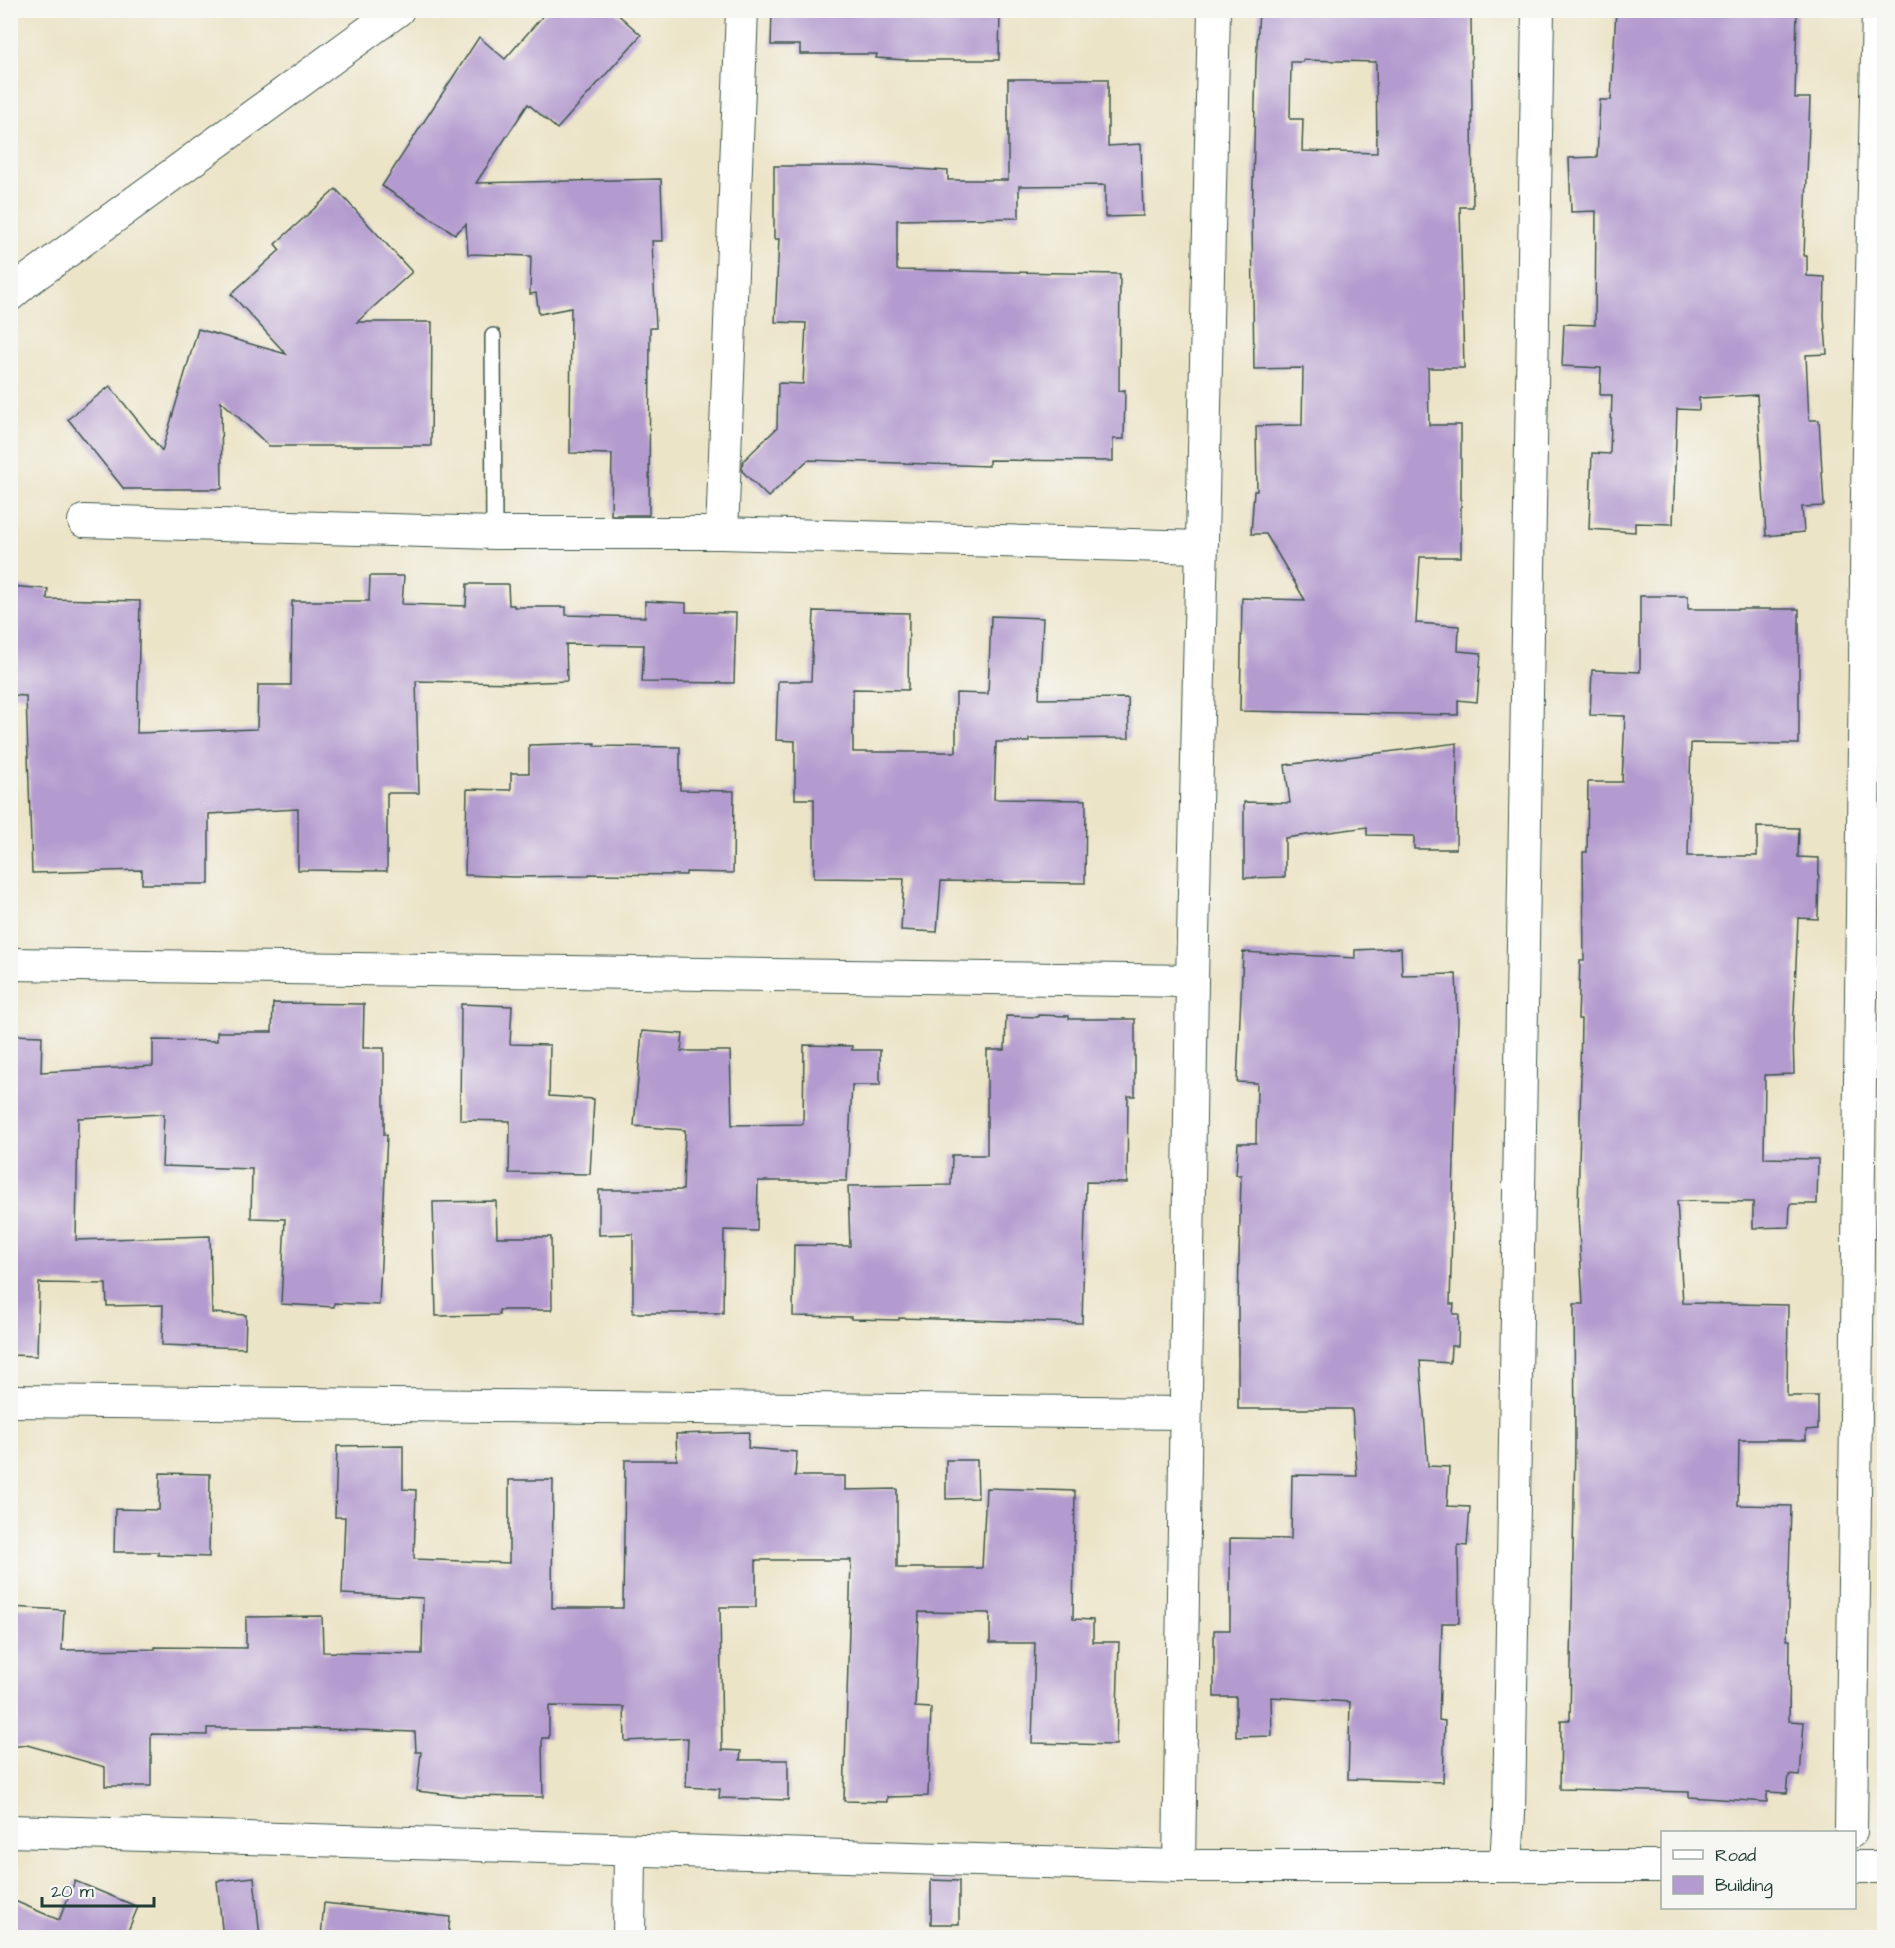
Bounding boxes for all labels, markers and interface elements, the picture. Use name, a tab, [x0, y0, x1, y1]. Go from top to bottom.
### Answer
legend	[1661, 1831, 1856, 1909]
text: Road	[1715, 1843, 1756, 1868]
scale bar	[42, 1870, 154, 1908]
text: Building	[1715, 1873, 1773, 1899]
text: 20 m	[51, 1879, 94, 1904]

